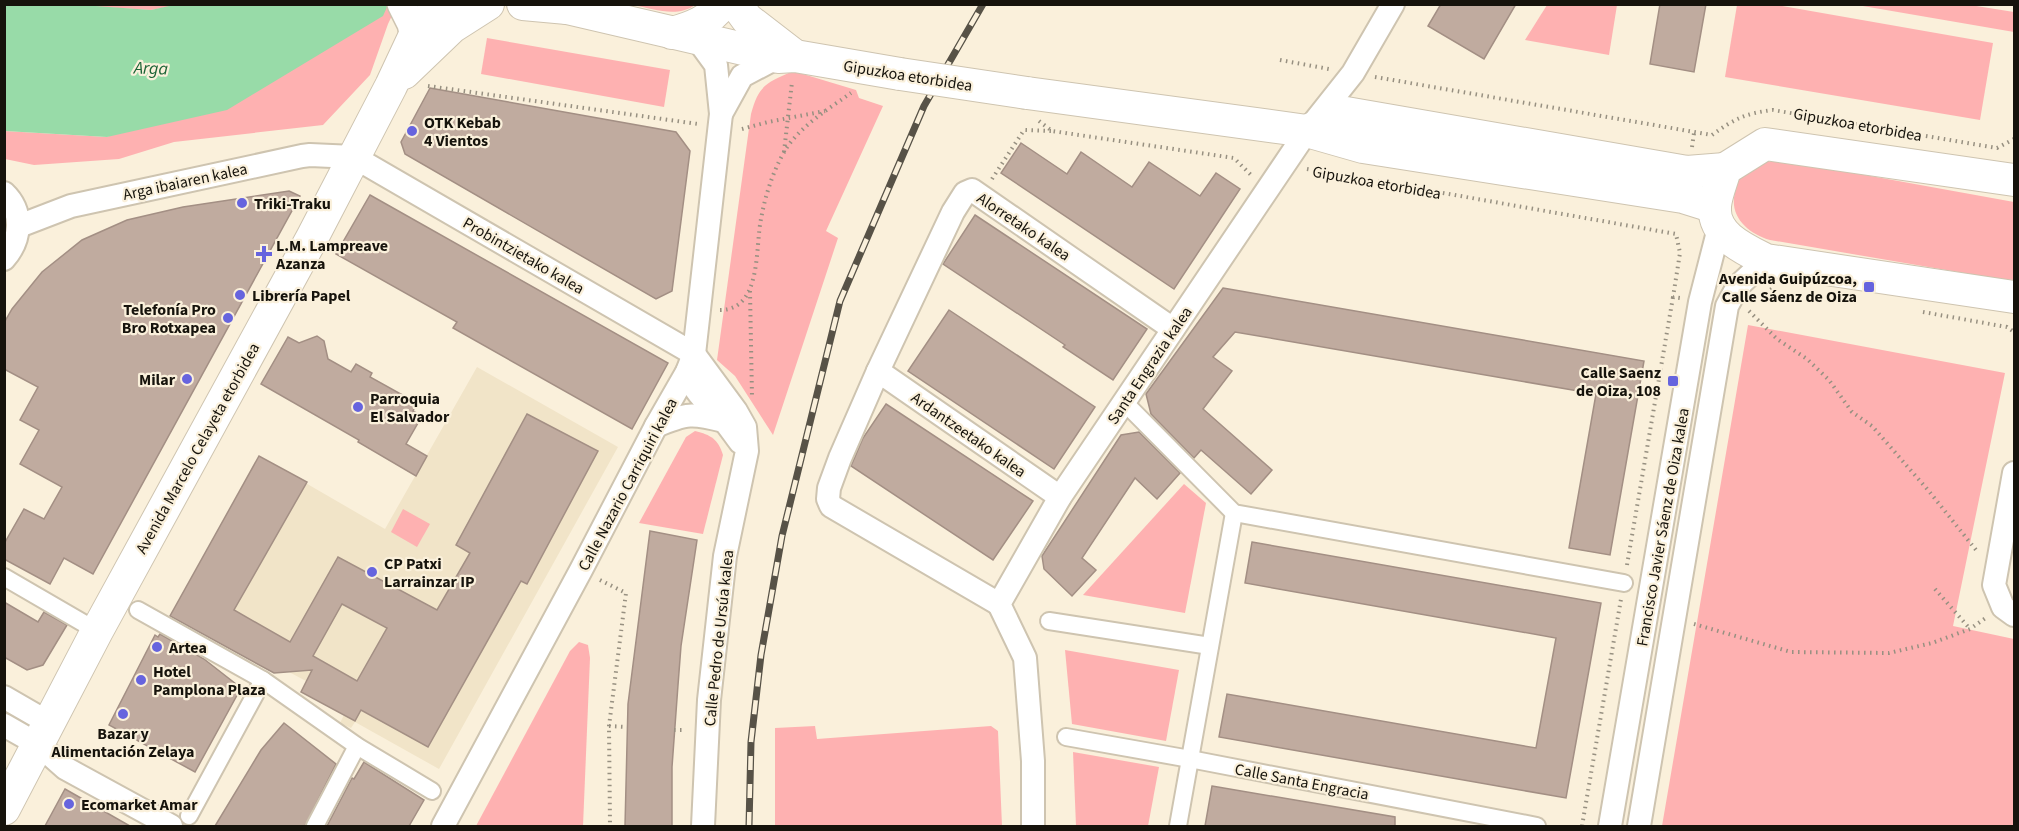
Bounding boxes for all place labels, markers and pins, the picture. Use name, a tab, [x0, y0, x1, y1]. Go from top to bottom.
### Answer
place label: OTK Kebab 4 Vientos	[424, 112, 501, 152]
marker: OTK Kebab 4 Vientos	[405, 124, 419, 138]
place label: Triki-Traku	[254, 193, 331, 215]
marker: Triki-Traku	[235, 196, 249, 210]
place label: L.M. Lampreave Azanza	[275, 235, 388, 275]
marker: L.M. Lampreave Azanza	[257, 247, 271, 261]
place label: Avenida Guipúzcoa, Calle Sáenz de Oiza	[1718, 268, 1857, 308]
marker: Avenida Guipúzcoa, Calle Sáenz de Oiza	[1862, 280, 1876, 294]
place label: Librería Papel	[252, 285, 351, 307]
marker: Librería Papel	[233, 288, 247, 302]
place label: Telefonía Pro Bro Rotxapea	[122, 299, 216, 339]
marker: Telefonía Pro Bro Rotxapea	[221, 311, 235, 325]
place label: Calle Saenz de Oiza, 108	[1576, 362, 1661, 402]
place label: Milar	[139, 369, 176, 391]
marker: Milar	[180, 372, 194, 386]
marker: Calle Saenz de Oiza, 108	[1666, 374, 1680, 388]
place label: Parroquia El Salvador	[370, 388, 450, 428]
marker: Parroquia El Salvador	[351, 400, 365, 414]
place label: CP Patxi Larrainzar IP	[384, 553, 475, 593]
marker: CP Patxi Larrainzar IP	[365, 565, 379, 579]
place label: Artea	[168, 637, 207, 659]
marker: Artea	[150, 640, 164, 654]
place label: Hotel Pamplona Plaza	[153, 661, 266, 701]
marker: Hotel Pamplona Plaza	[134, 673, 148, 687]
marker: Bazar y Alimentación Zelaya	[116, 707, 130, 721]
place label: Bazar y Alimentación Zelaya	[51, 723, 194, 763]
place label: Ecomarket Amar	[81, 794, 198, 816]
marker: Ecomarket Amar	[62, 797, 76, 811]

